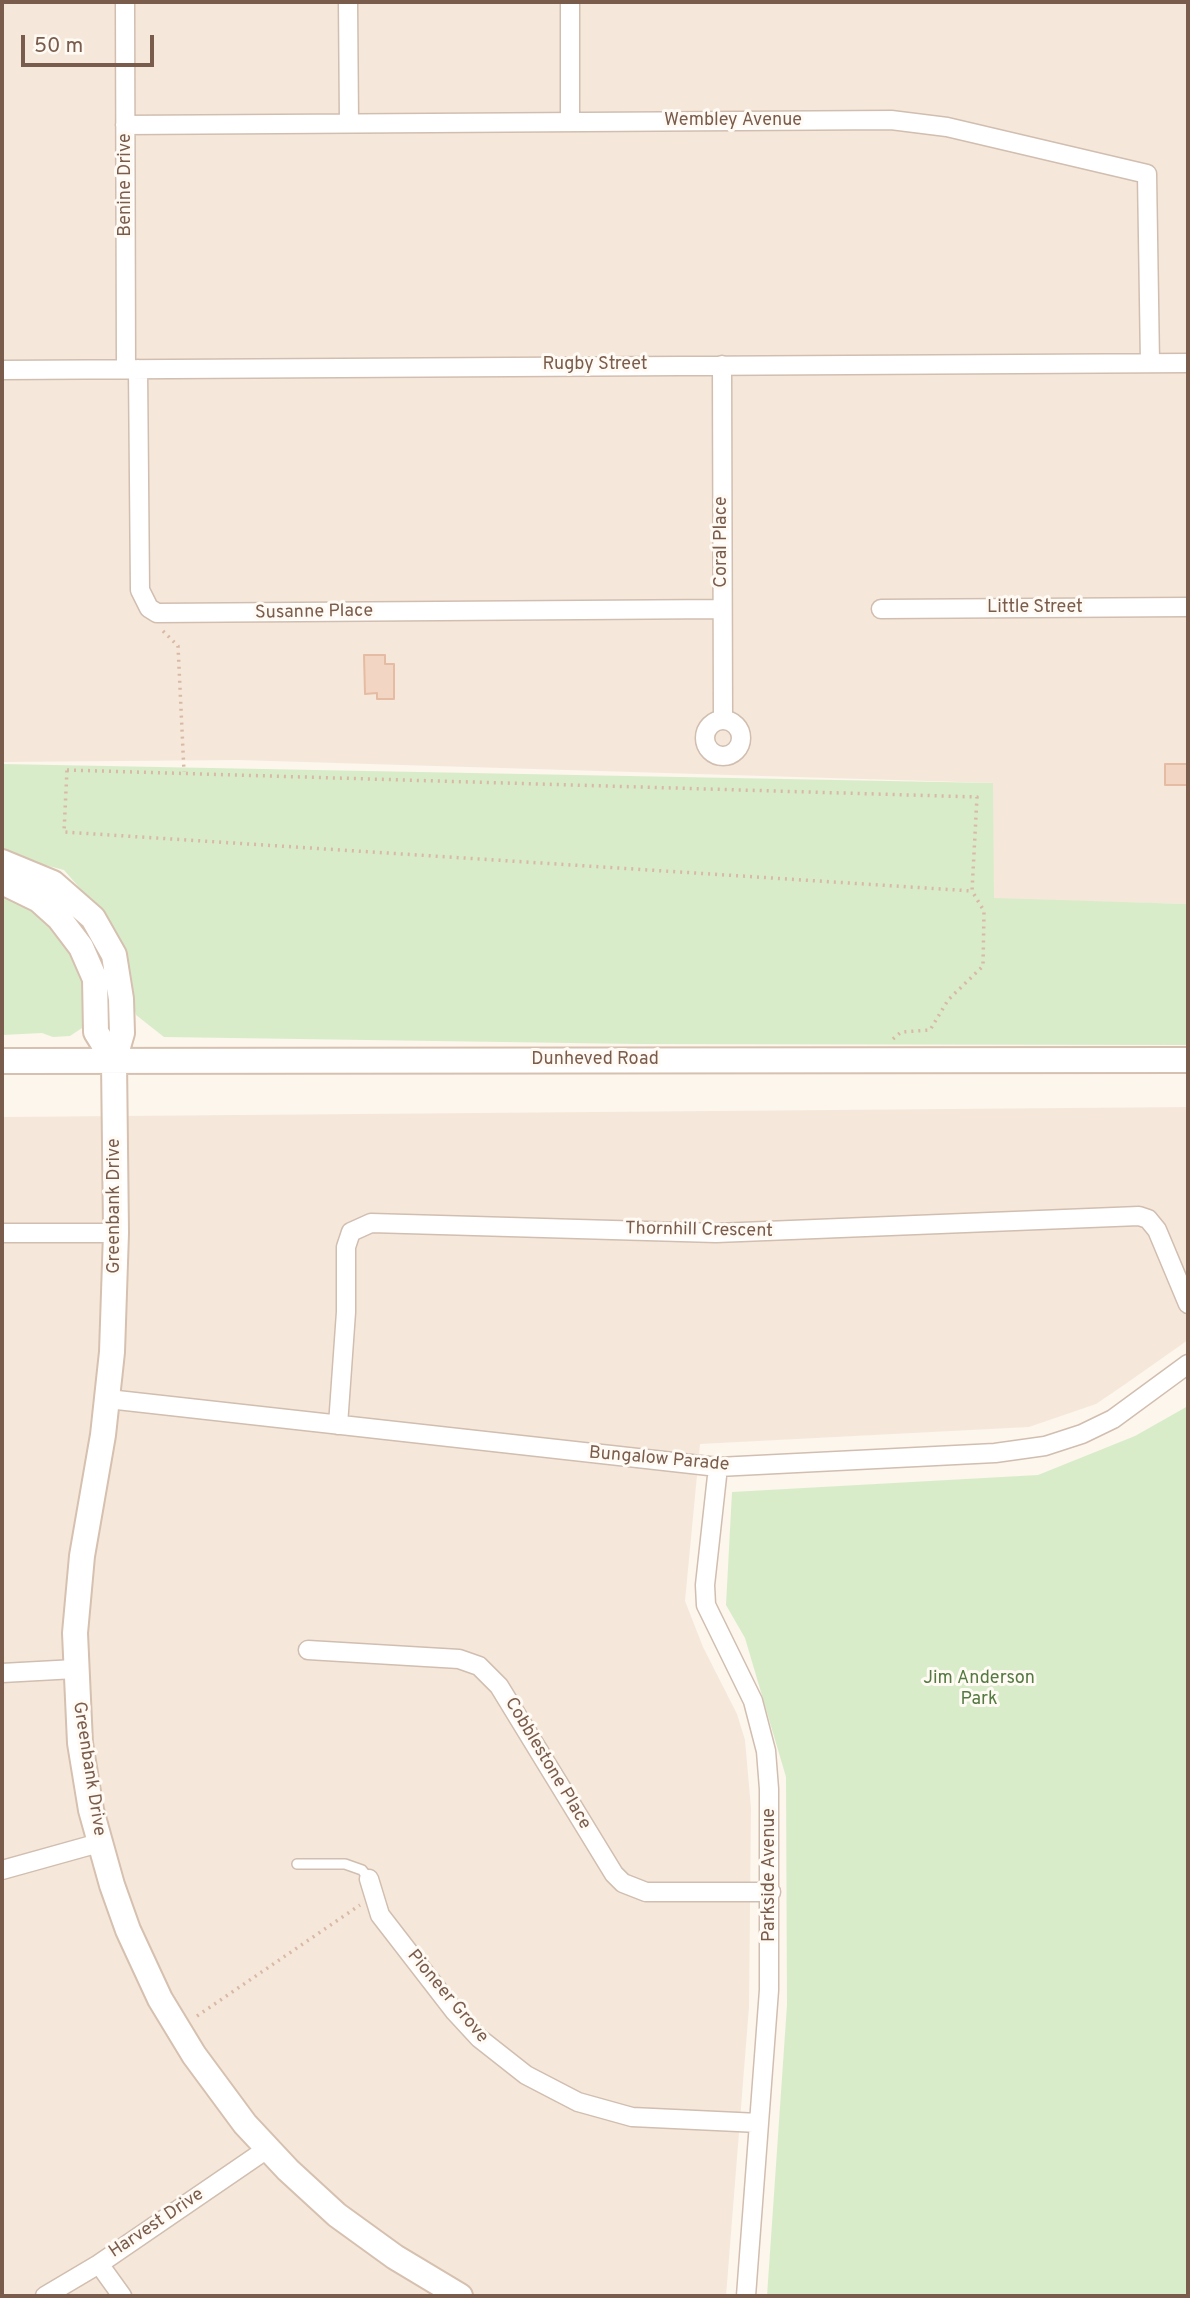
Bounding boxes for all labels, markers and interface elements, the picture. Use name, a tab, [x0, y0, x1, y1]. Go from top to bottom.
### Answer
scale bar	[24, 21, 158, 65]
text: 50 m	[34, 33, 83, 60]
street label: Wembley Avenue	[664, 110, 802, 132]
street label: Benine Drive	[115, 133, 137, 237]
street label: Rugby Street	[542, 354, 648, 376]
street label: Coral Place	[711, 496, 733, 588]
street label: Little Street	[987, 597, 1083, 619]
street label: Susanne Place	[255, 601, 373, 625]
street label: Dunheved Road	[531, 1049, 659, 1071]
street label: Greenbank Drive	[104, 1138, 126, 1274]
street label: Thornhill Crescent	[625, 1219, 773, 1243]
street label: Bungalow Parade	[588, 1443, 730, 1477]
park label: Jim Anderson Park	[923, 1668, 1035, 1710]
street label: Cobblestone Place	[499, 1694, 595, 1834]
street label: Greenbank Drive	[67, 1700, 109, 1838]
street label: Parkside Avenue	[759, 1808, 781, 1942]
street label: Pioneer Grove	[402, 1946, 492, 2048]
street label: Harvest Drive	[106, 2184, 208, 2264]

